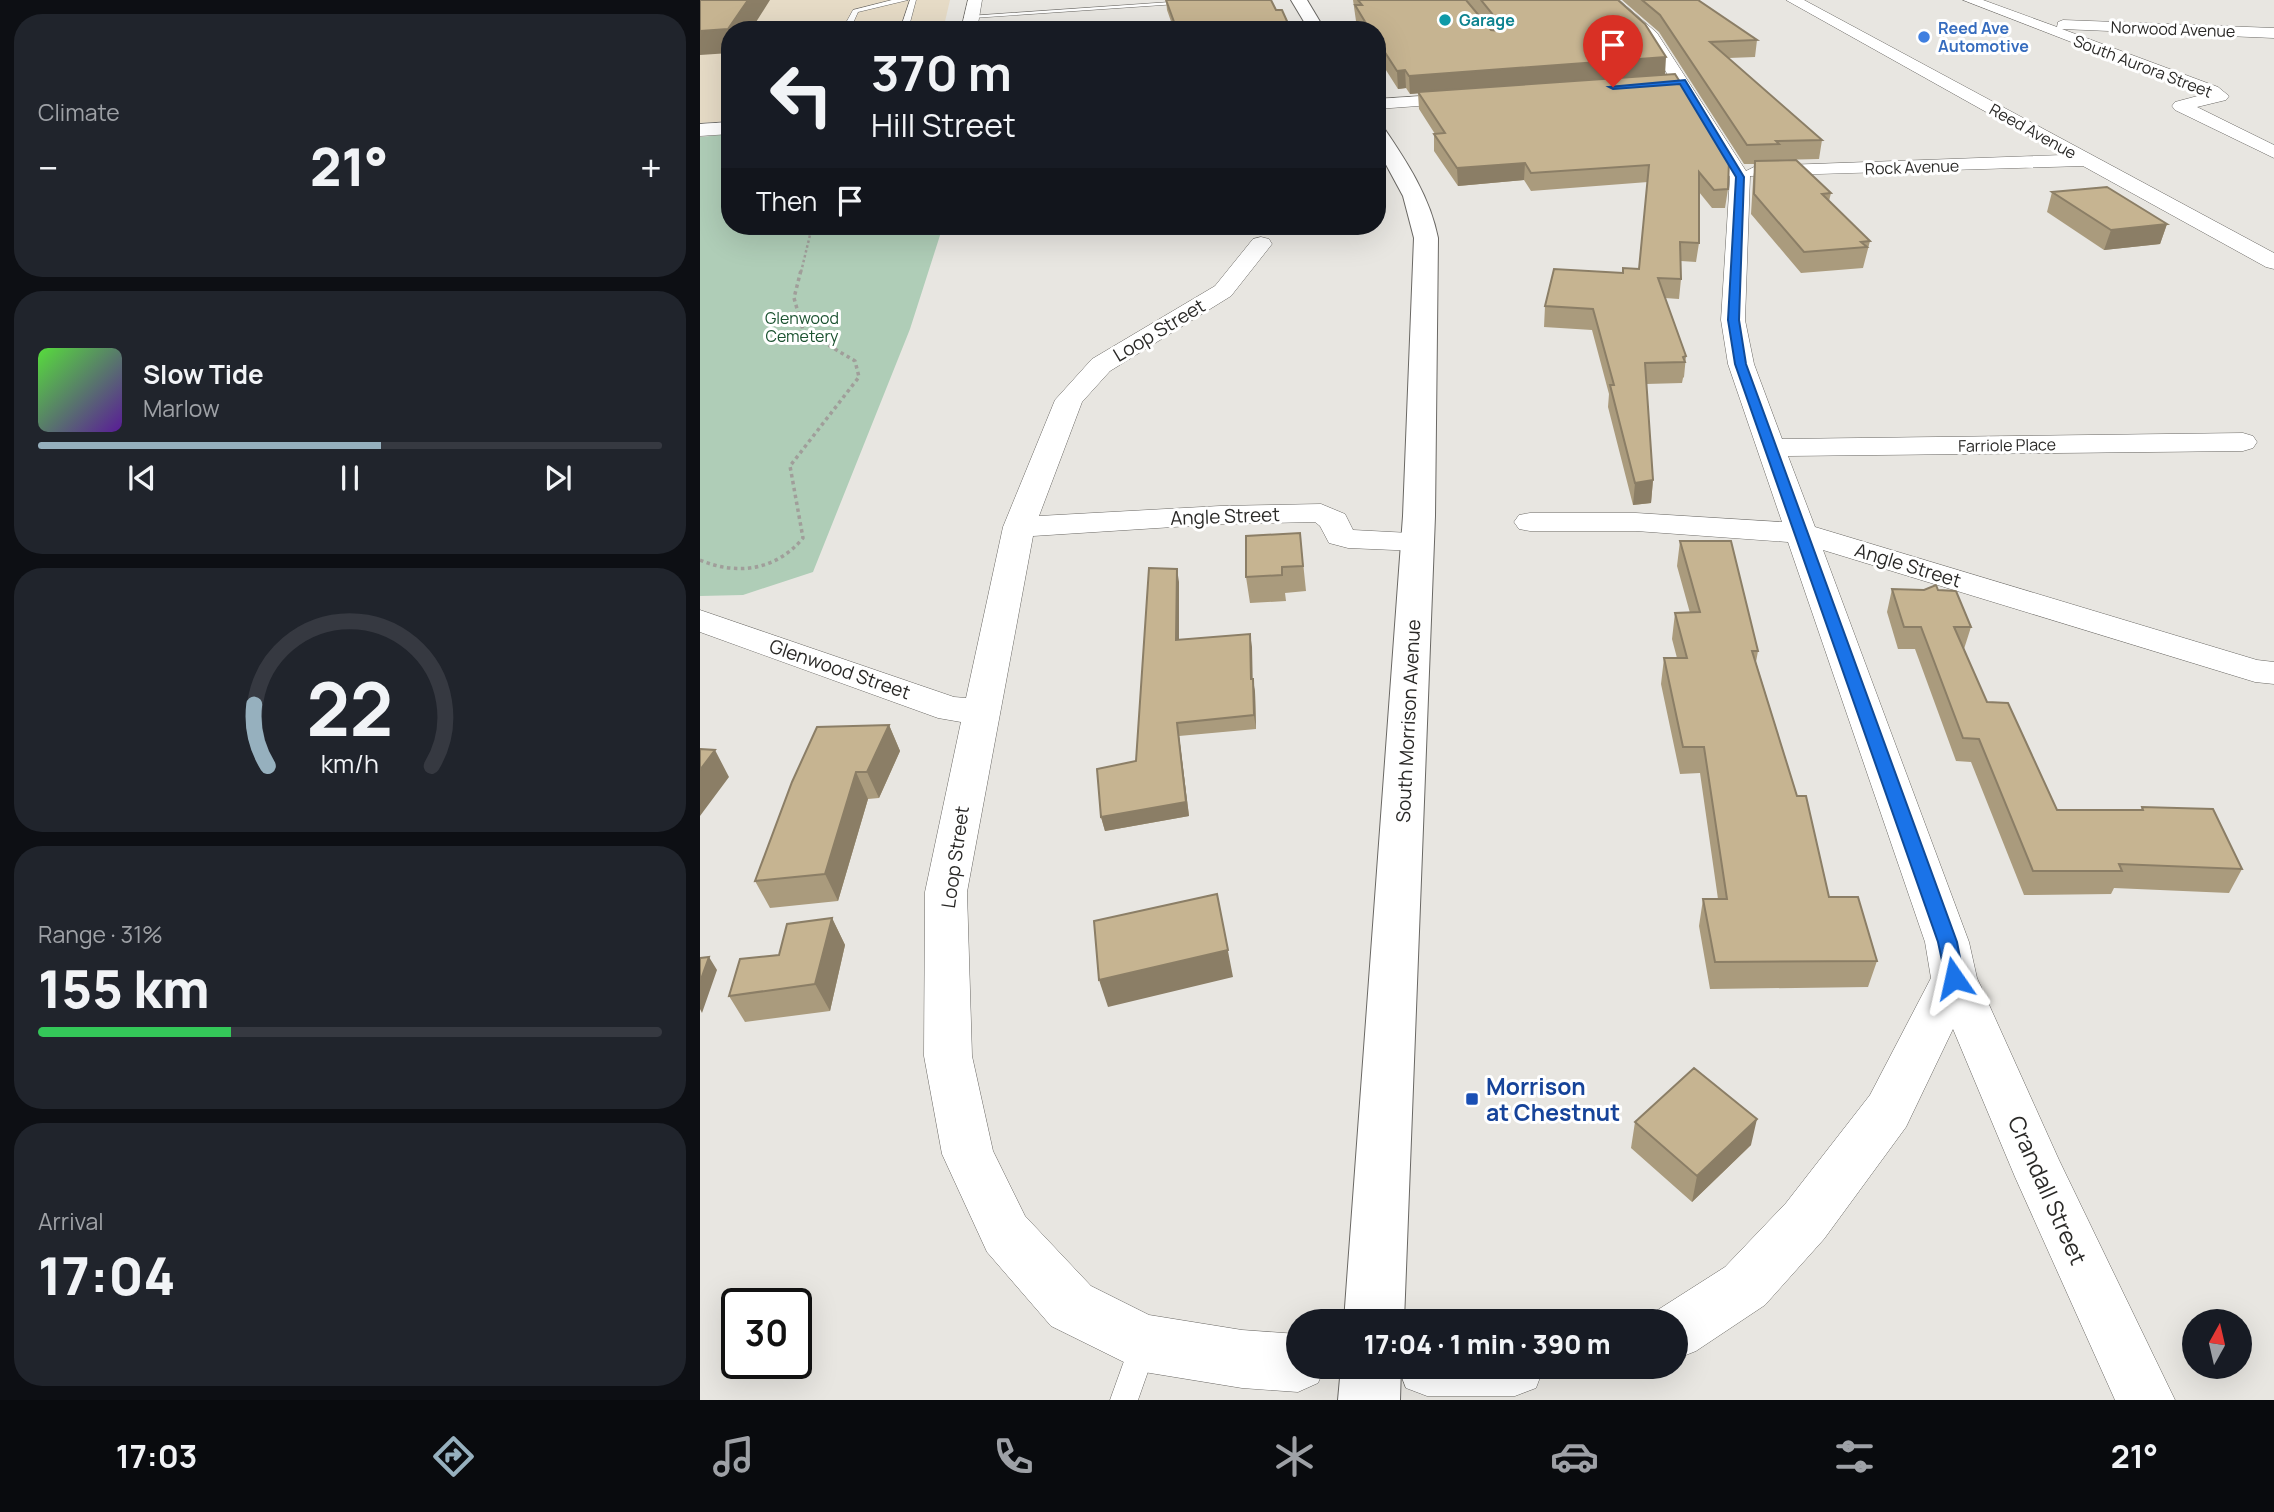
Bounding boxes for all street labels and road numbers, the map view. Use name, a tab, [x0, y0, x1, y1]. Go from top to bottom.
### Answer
street label: Norwood Avenue	[2110, 16, 2236, 42]
street label: South Aurora Street	[2070, 29, 2216, 103]
street label: Reed Avenue	[1986, 98, 2080, 164]
street label: Rock Avenue	[1864, 154, 1960, 180]
street label: Loop Street	[1108, 292, 1210, 368]
street label: Farriole Place	[1958, 433, 2056, 457]
street label: Angle Street	[1170, 501, 1280, 531]
street label: Angle Street	[1852, 537, 1964, 593]
street label: South Morrison Avenue	[1390, 619, 1426, 823]
street label: Glenwood Street	[766, 633, 914, 705]
street label: Loop Street	[935, 804, 975, 910]
street label: Crandall Street	[2001, 1110, 2095, 1270]

